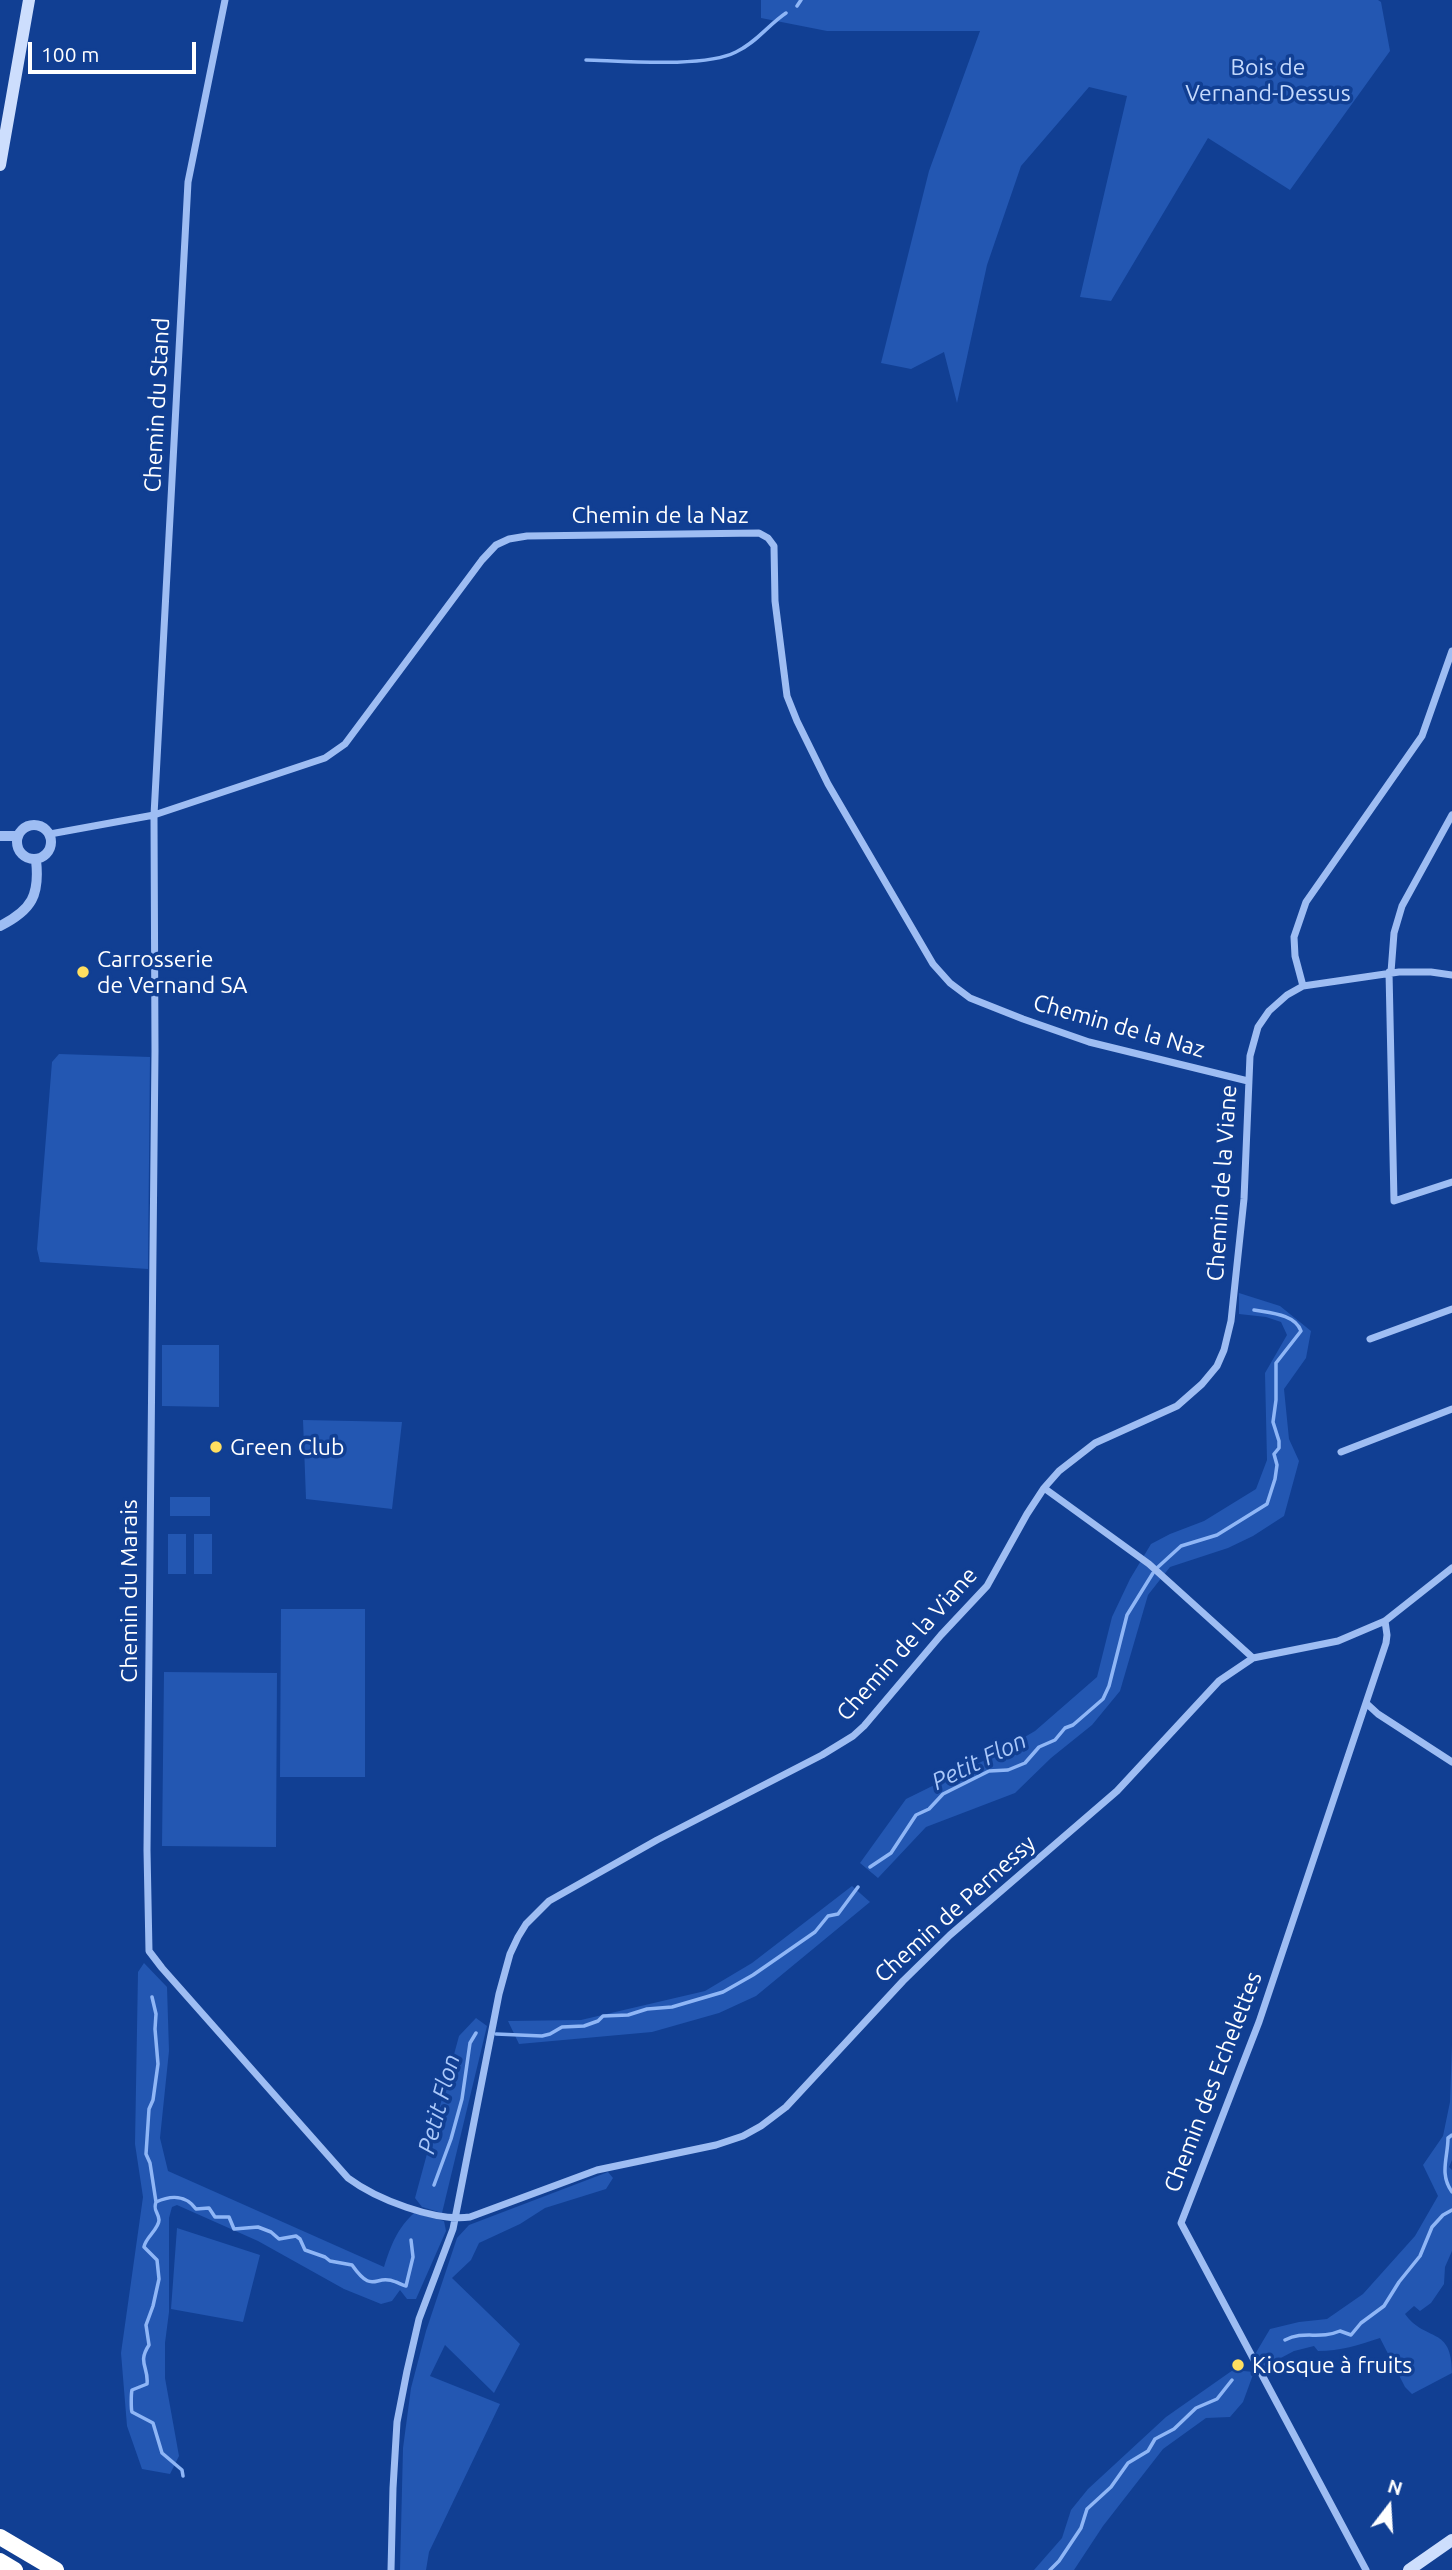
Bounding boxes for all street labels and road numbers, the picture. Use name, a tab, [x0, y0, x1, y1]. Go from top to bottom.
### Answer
street label: Chemin du Stand	[139, 317, 175, 493]
street label: Chemin de la Naz	[571, 501, 749, 529]
street label: Chemin de la Naz	[1030, 988, 1208, 1064]
street label: Chemin de la Viane	[1201, 1084, 1243, 1282]
street label: Chemin du Marais	[115, 1499, 143, 1683]
street label: Chemin de la Viane	[831, 1562, 983, 1726]
street label: Chemin de Pernessy	[869, 1830, 1041, 1988]
street label: Chemin des Echelettes	[1158, 1968, 1268, 2196]

